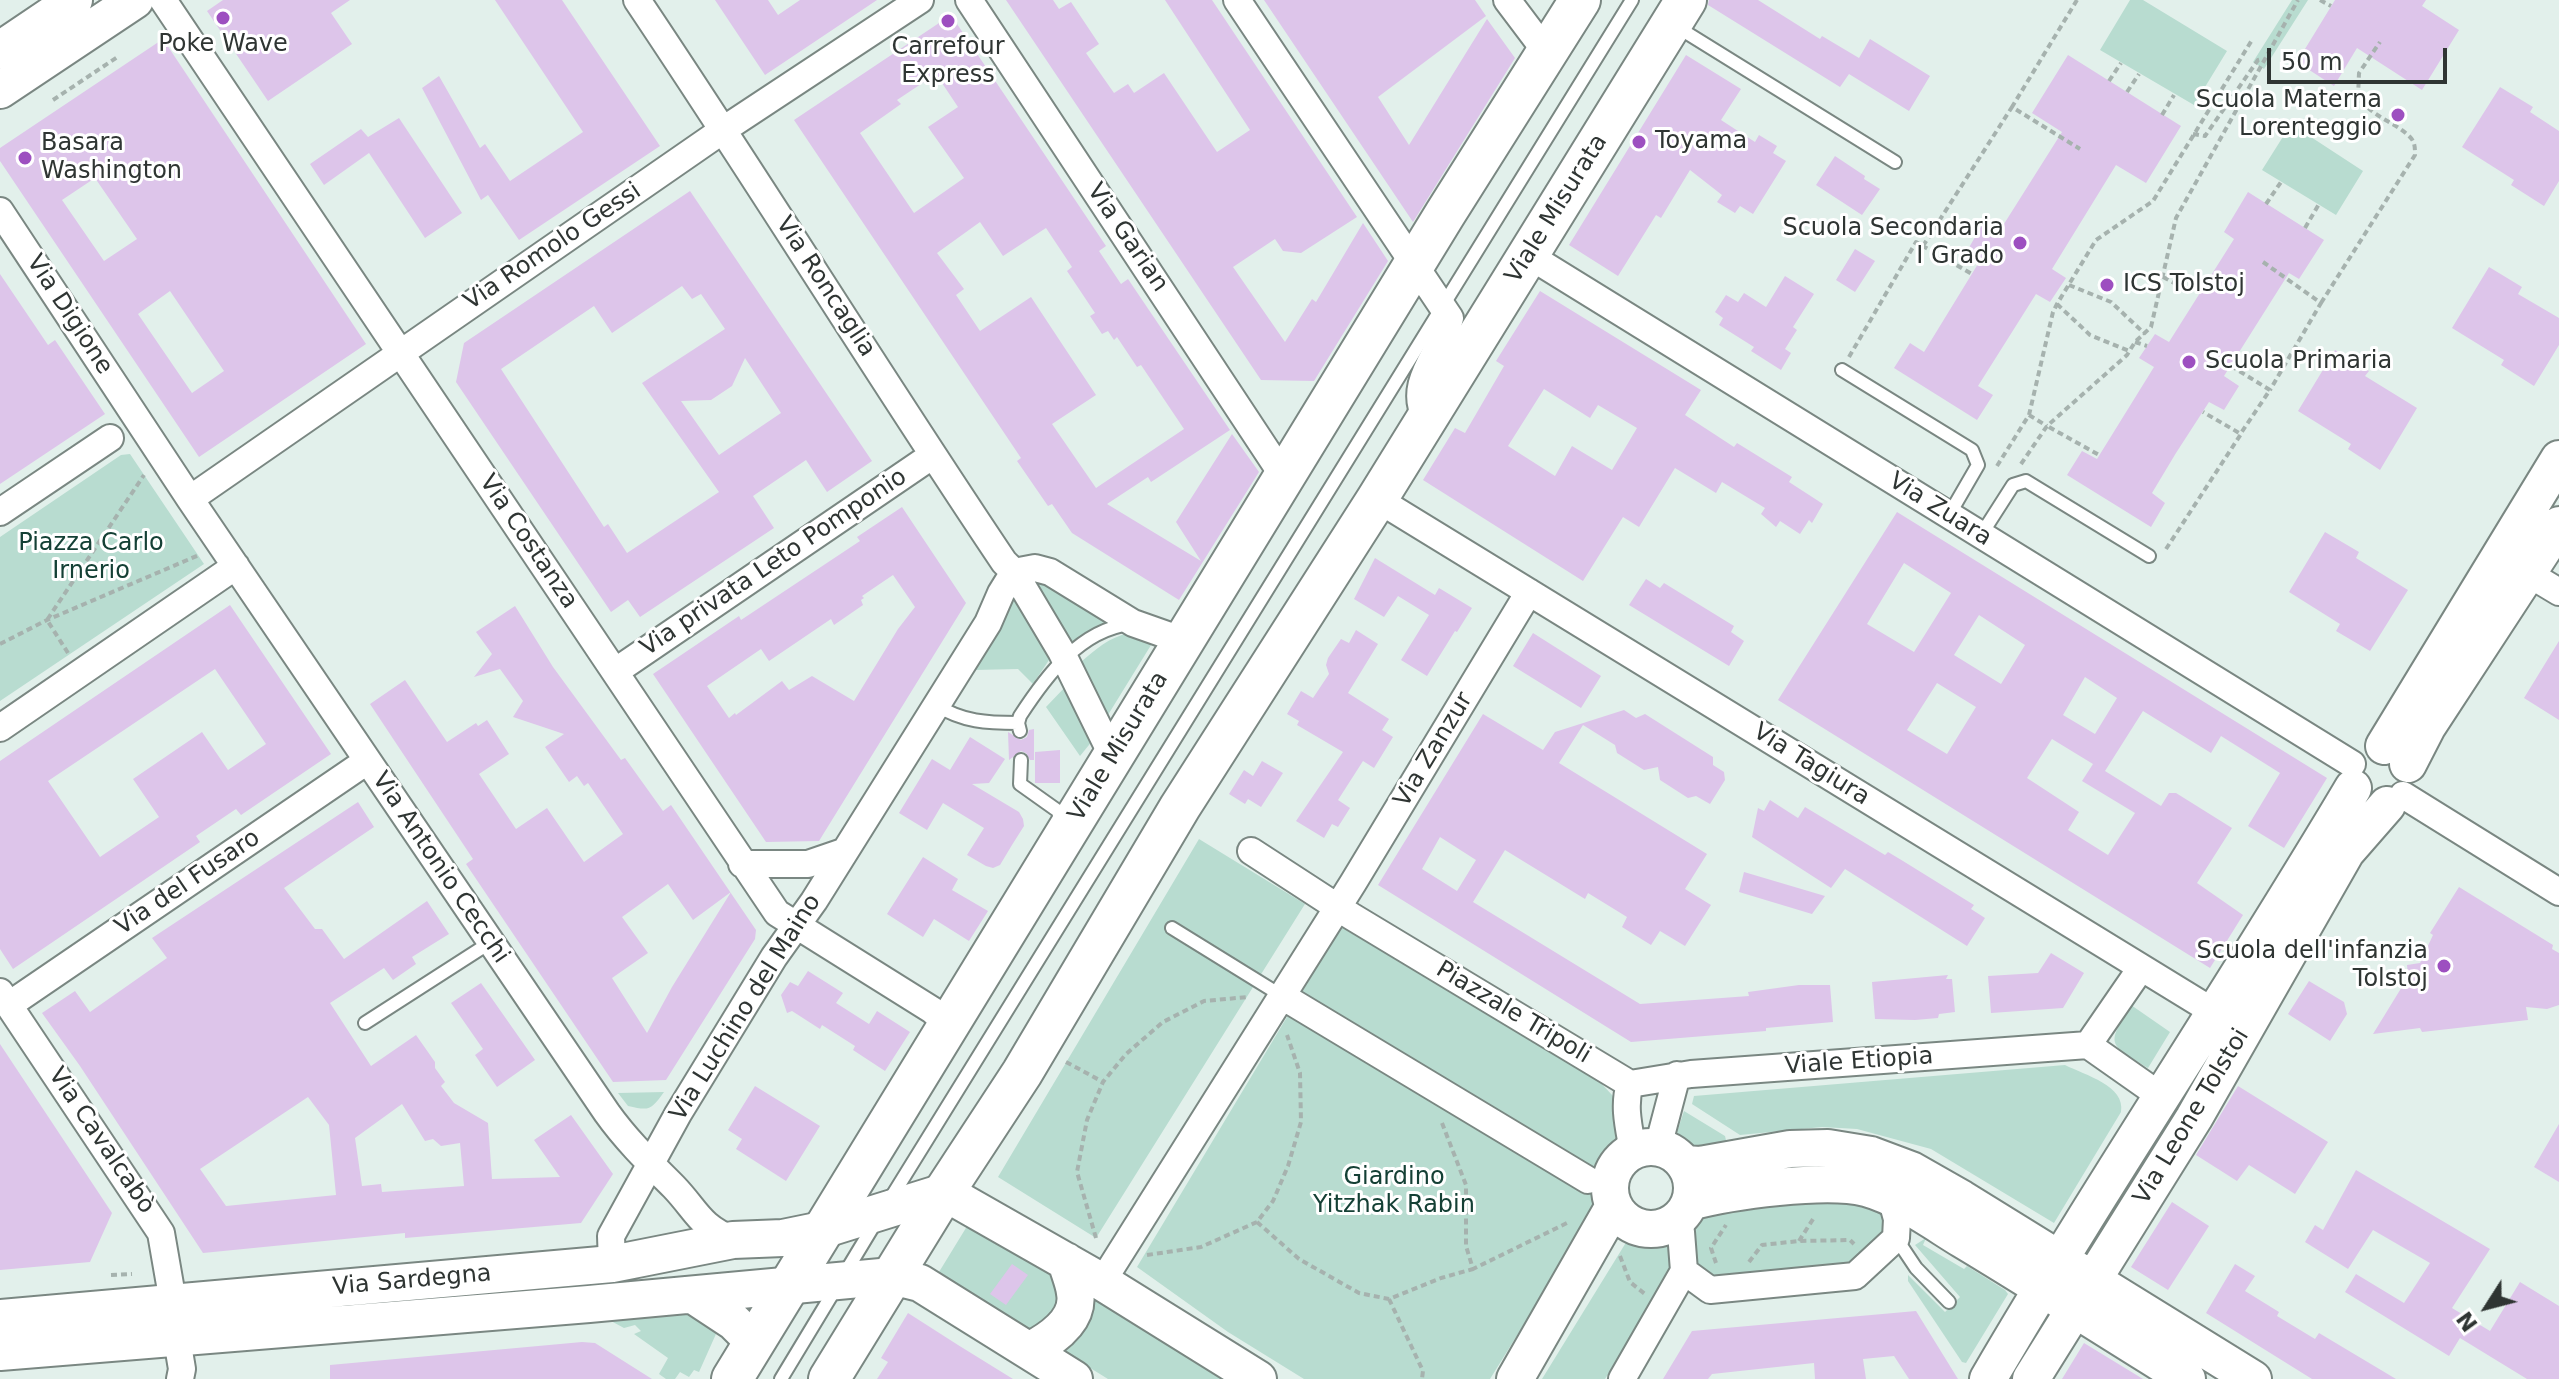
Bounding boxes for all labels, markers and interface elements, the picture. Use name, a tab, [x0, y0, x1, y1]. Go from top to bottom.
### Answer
marker: Poke Wave	[214, 9, 232, 27]
marker: Carrefour Express	[939, 12, 957, 30]
place label: Poke Wave	[158, 31, 288, 59]
scale bar	[2271, 32, 2451, 82]
place label: Carrefour Express	[891, 34, 1005, 90]
text: 50 m	[2281, 48, 2343, 76]
place label: Scuola Materna Lorenteggio	[2196, 87, 2382, 143]
marker: Scuola Materna Lorenteggio	[2389, 106, 2407, 124]
place label: Toyama	[1655, 128, 1747, 156]
street label: Viale Misurata	[1500, 129, 1614, 289]
place label: Basara Washington	[41, 130, 182, 186]
marker: Toyama	[1630, 133, 1648, 151]
marker: Basara Washington	[16, 149, 34, 167]
street label: Via Romolo Gessi	[459, 177, 647, 317]
street label: Via Garian	[1080, 178, 1174, 298]
street label: Via Roncaglia	[769, 211, 881, 363]
place label: Scuola Secondaria I Grado	[1782, 215, 2004, 271]
marker: Scuola Secondaria I Grado	[2011, 234, 2029, 252]
street label: Via Digione	[20, 250, 118, 380]
place label: ICS Tolstoj	[2123, 271, 2245, 299]
marker: ICS Tolstoj	[2098, 276, 2116, 294]
place label: Scuola Primaria	[2205, 348, 2392, 376]
marker: Scuola Primaria	[2180, 353, 2198, 371]
street label: Via privata Leto Pomponio	[635, 463, 913, 663]
street label: Via Zuara	[1883, 467, 1997, 553]
street label: Via Costanza	[473, 470, 583, 614]
park label: Piazza Carlo Irnerio	[18, 530, 164, 586]
street label: Viale Misurata	[1063, 667, 1175, 827]
street label: Via Zanzur	[1388, 687, 1480, 813]
street label: Via Tagiura	[1747, 718, 1875, 812]
street label: Via Antonio Cecchi	[365, 767, 515, 969]
street label: Via del Fusaro	[110, 824, 266, 942]
street label: Via Luchino del Maino	[664, 889, 828, 1127]
place label: Scuola dell'infanzia Tolstoj	[2197, 938, 2428, 994]
street label: Piazzale Tripoli	[1430, 956, 1596, 1070]
marker: Scuola dell'infanzia Tolstoj	[2435, 957, 2453, 975]
street label: Via Leone Tolstoi	[2128, 1024, 2256, 1210]
street label: Viale Etiopia	[1784, 1042, 1934, 1082]
street label: Via Cavalcabò	[42, 1063, 160, 1219]
park label: Giardino Yitzhak Rabin	[1313, 1164, 1475, 1220]
street label: Via Sardegna	[331, 1260, 493, 1302]
north arrow	[2447, 1267, 2527, 1347]
text: N	[2452, 1307, 2483, 1336]

